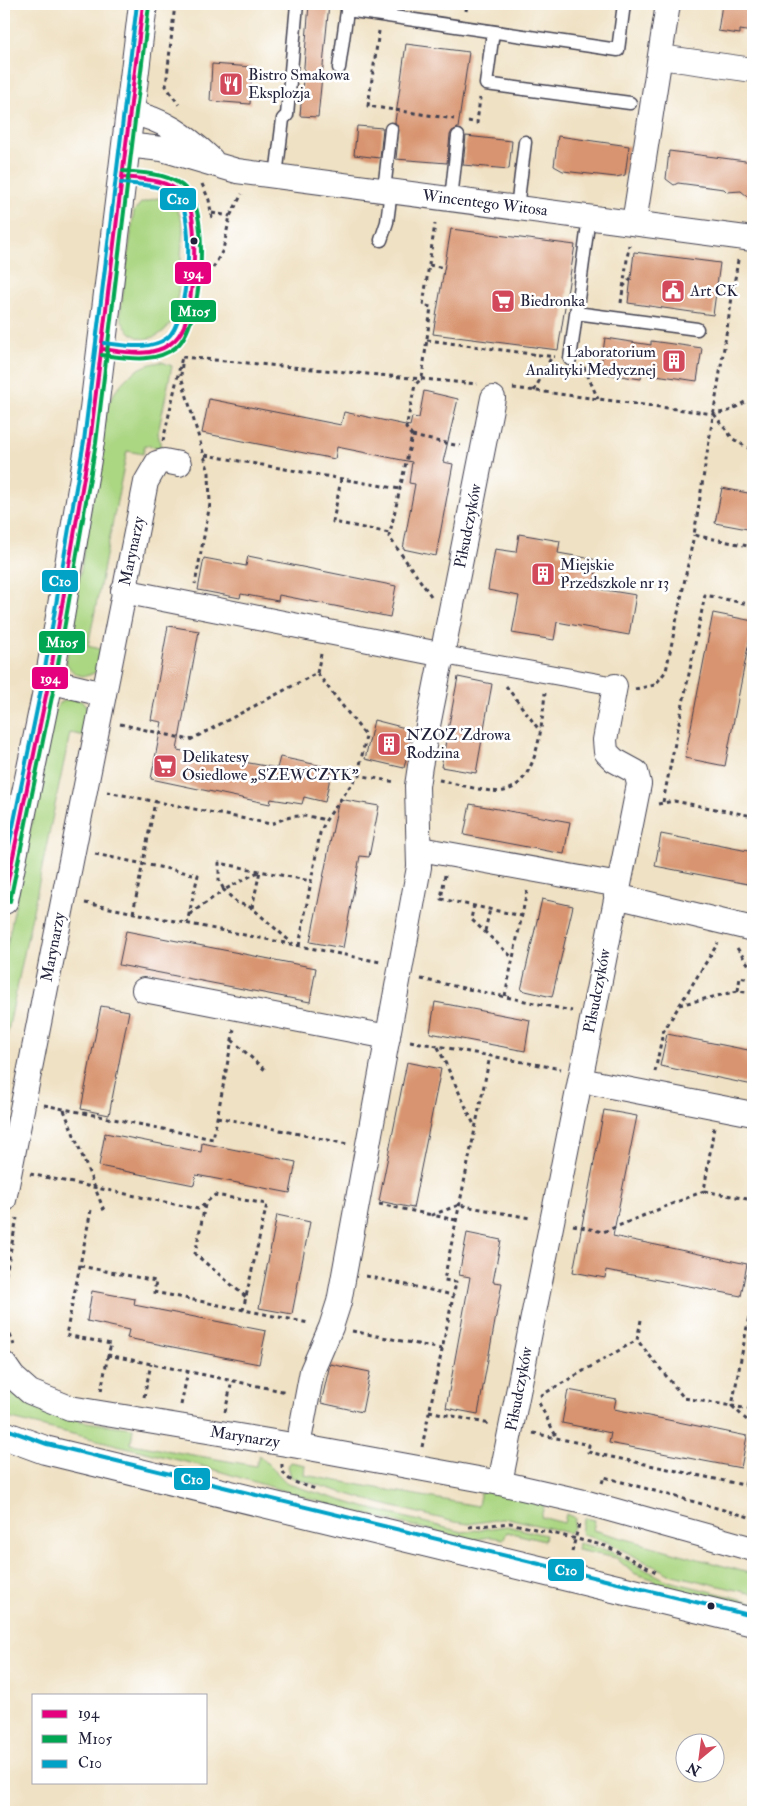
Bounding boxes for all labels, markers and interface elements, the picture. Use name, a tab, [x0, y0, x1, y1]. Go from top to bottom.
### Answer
place label: Bistro Smakowa Eksplozja	[248, 65, 350, 104]
restaurant icon: Bistro Smakowa Eksplozja	[218, 71, 244, 97]
street label: Wincentego Witosa	[420, 185, 549, 221]
line badge: C10	[159, 187, 197, 211]
text: C10	[167, 191, 189, 208]
unlabelled marker	[189, 236, 199, 246]
line badge: 194	[174, 261, 212, 285]
text: 194	[183, 265, 204, 282]
public building icon: Art CK	[660, 278, 686, 304]
place label: Art CK	[689, 281, 738, 301]
supermarket icon: Biedronka	[490, 288, 516, 314]
place label: Biedronka	[520, 291, 586, 311]
line badge: M105	[170, 299, 217, 323]
text: M105	[177, 303, 211, 320]
place label: Laboratorium Analityki Medycznej	[525, 342, 657, 380]
building icon: Laboratorium Analityki Medycznej	[661, 348, 687, 374]
street label: Piłsudczyków	[450, 481, 486, 570]
street label: Marynarzy	[115, 513, 149, 588]
place label: Miejskie Przedszkole nr 13	[560, 555, 669, 593]
building icon: Miejskie Przedszkole nr 13	[530, 561, 556, 587]
line badge: C10	[41, 569, 79, 593]
text: C10	[49, 573, 71, 590]
line badge: M105	[38, 630, 86, 654]
text: M105	[45, 634, 79, 651]
line badge: 194	[31, 666, 69, 690]
text: 194	[40, 670, 61, 687]
place label: NZOZ Zdrowa Rodzina	[406, 725, 511, 763]
building icon: NZOZ Zdrowa Rodzina	[376, 731, 402, 757]
place label: Delikatesy Osiedlowe „SZEWCZYK”	[182, 747, 359, 785]
supermarket icon: Delikatesy Osiedlowe „SZEWCZYK”	[152, 753, 178, 779]
street label: Marynarzy	[36, 910, 70, 984]
street label: Piłsudczyków	[579, 946, 615, 1035]
street label: Piłsudczyków	[501, 1344, 537, 1433]
street label: Marynarzy	[209, 1422, 282, 1453]
line badge: C10	[173, 1467, 211, 1491]
text: C10	[181, 1471, 203, 1488]
line badge: C10	[547, 1558, 585, 1582]
text: C10	[555, 1562, 577, 1579]
unlabelled marker	[706, 1601, 716, 1611]
legend	[32, 1694, 208, 1784]
text: 194	[78, 1704, 100, 1723]
text: M105	[78, 1730, 112, 1749]
north arrow	[674, 1734, 724, 1784]
text: C10	[78, 1754, 102, 1773]
text: N	[684, 1758, 704, 1780]

